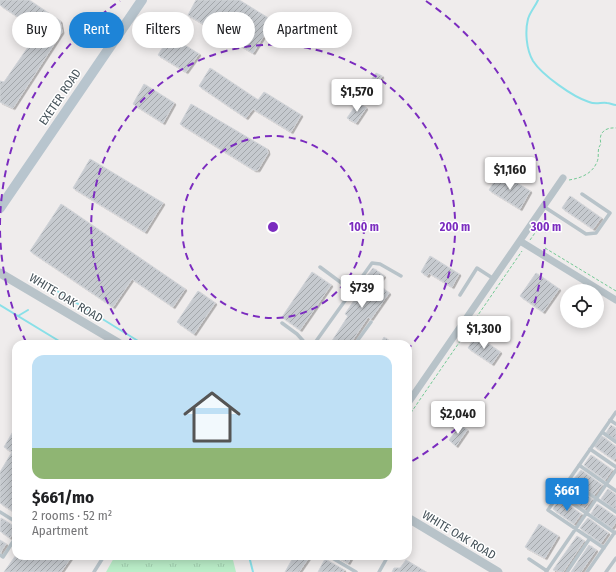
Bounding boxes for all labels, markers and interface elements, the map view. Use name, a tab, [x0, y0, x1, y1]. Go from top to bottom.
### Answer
chip: Buy	[12, 12, 61, 48]
chip: Rent	[69, 12, 124, 48]
chip: Filters	[132, 12, 194, 48]
chip: New	[202, 12, 255, 48]
chip: Apartment	[263, 12, 352, 48]
street label: EXETER ROAD	[36, 66, 84, 128]
pin: $1,570	[324, 79, 390, 113]
text: $1,570	[340, 84, 374, 99]
pin: $1,160	[477, 157, 543, 191]
text: $1,160	[494, 162, 526, 177]
centre of rings	[266, 220, 280, 234]
text: 100 m	[349, 220, 379, 234]
text: 200 m	[439, 220, 470, 234]
text: 300 m	[530, 220, 561, 234]
street label: WHITE OAK ROAD	[27, 271, 105, 326]
pin: $739	[338, 275, 386, 309]
text: $739	[350, 280, 374, 295]
map controls	[560, 284, 604, 328]
button: locate	[560, 284, 604, 328]
pin: $1,300	[451, 316, 517, 350]
text: $1,300	[467, 321, 502, 336]
icon: home	[176, 381, 248, 453]
pin: $2,040	[425, 401, 491, 435]
text: $2,040	[440, 406, 476, 421]
pin: $661	[543, 478, 591, 512]
text: $661	[555, 483, 579, 498]
text: $661/mo	[32, 487, 94, 508]
text: 2 rooms · 52 m²	[32, 508, 112, 523]
street label: WHITE OAK ROAD	[420, 508, 498, 563]
text: Apartment	[32, 523, 88, 538]

